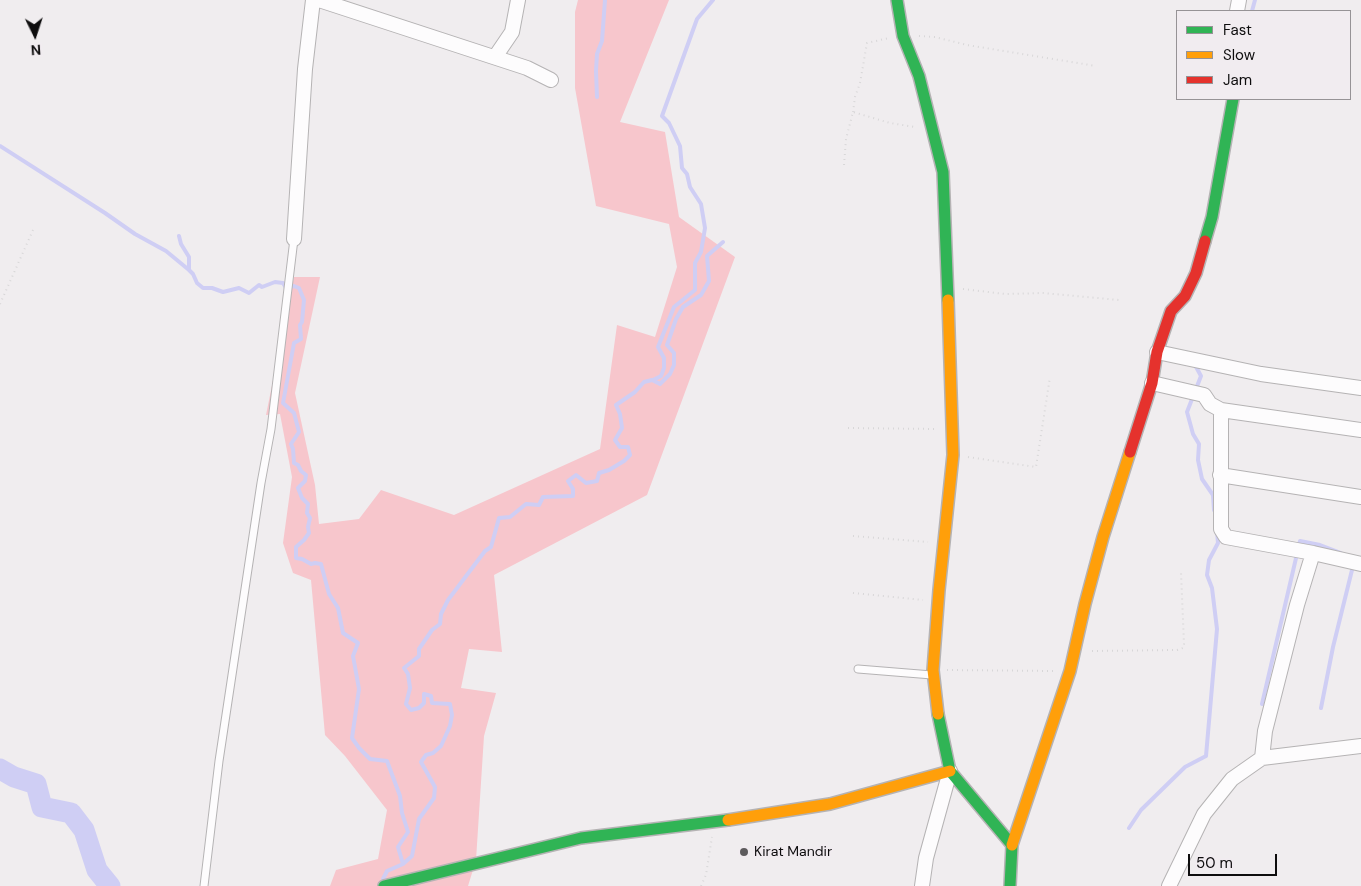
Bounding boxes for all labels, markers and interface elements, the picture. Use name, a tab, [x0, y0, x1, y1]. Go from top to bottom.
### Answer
north arrow	[10, 10, 60, 60]
legend	[1176, 10, 1351, 100]
text: Fast	[1223, 20, 1252, 40]
text: N	[30, 41, 42, 59]
text: Slow	[1223, 45, 1255, 65]
text: Jam	[1223, 70, 1252, 90]
place label: Kirat Mandir	[754, 844, 832, 860]
scale bar	[1191, 844, 1280, 876]
marker: Kirat Mandir	[738, 846, 750, 858]
text: 50 m	[1196, 853, 1233, 873]

